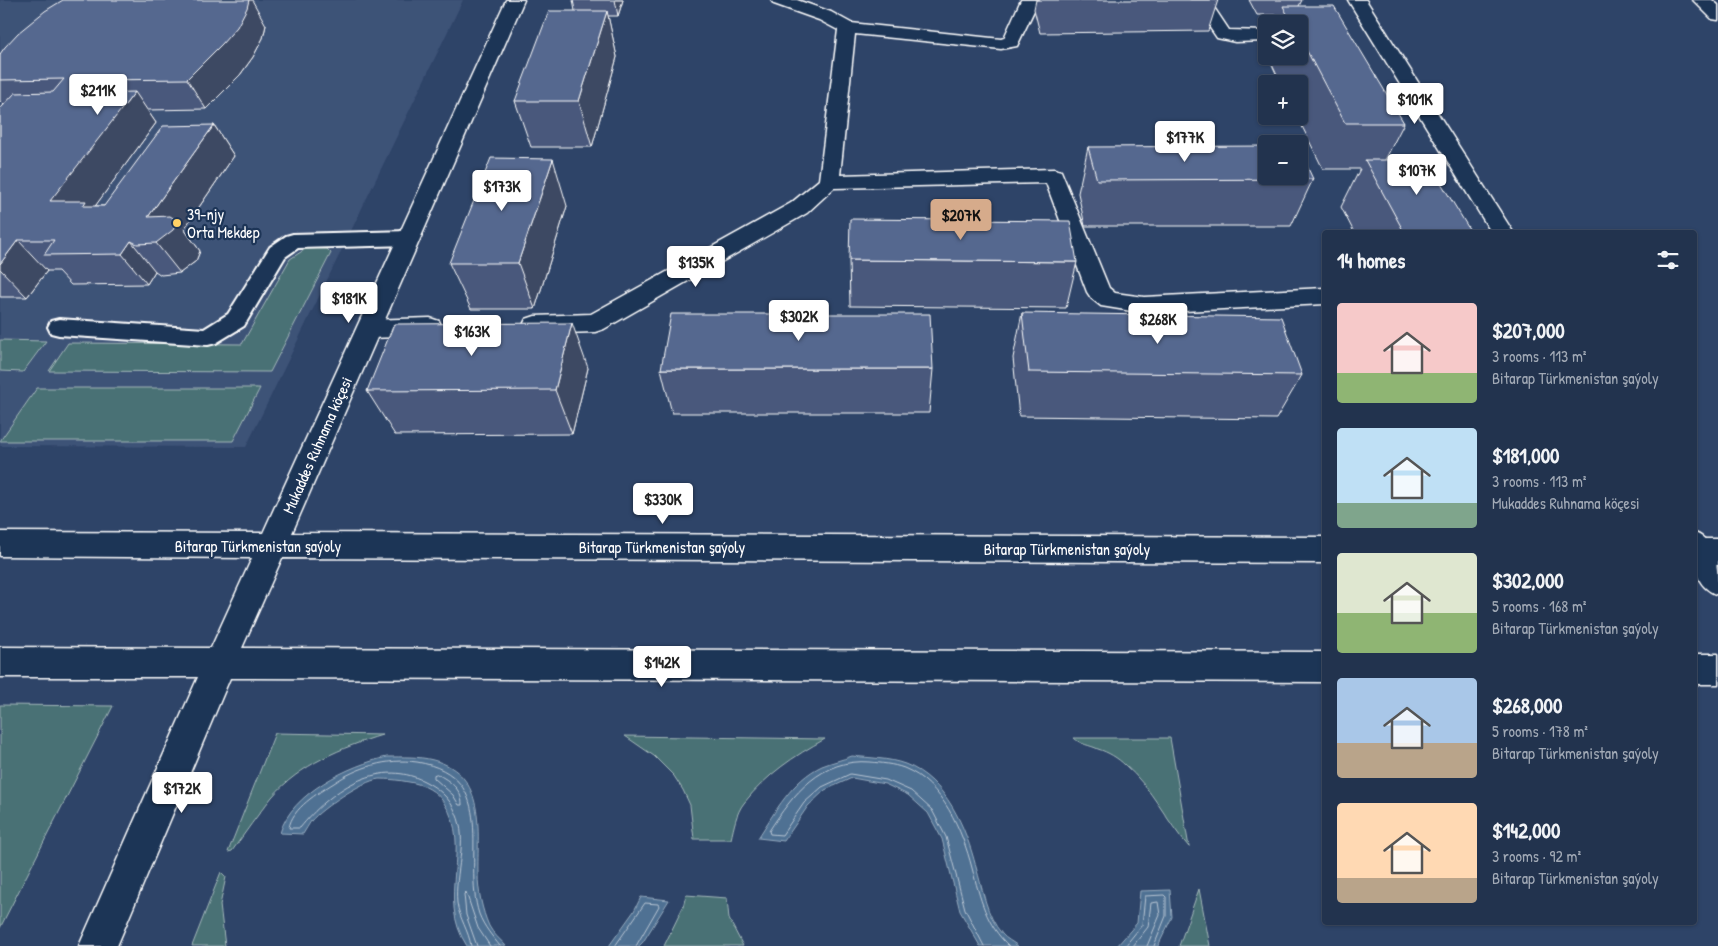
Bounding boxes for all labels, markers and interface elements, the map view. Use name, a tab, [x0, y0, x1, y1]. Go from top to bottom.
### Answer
map controls	[1258, 15, 1308, 185]
button: layers	[1258, 15, 1308, 65]
pin: $211K	[63, 74, 133, 116]
button: +	[1258, 75, 1308, 125]
text: $211K	[80, 79, 116, 101]
pin: $101K	[1380, 82, 1450, 125]
text: $101K	[1397, 88, 1433, 110]
pin: $177K	[1150, 120, 1220, 163]
text: $177K	[1166, 126, 1204, 148]
button: −	[1258, 135, 1308, 185]
pin: $107K	[1382, 154, 1452, 196]
text: $107K	[1398, 159, 1436, 181]
pin: $173K	[467, 170, 537, 212]
text: $173K	[483, 175, 521, 197]
pin: $207K	[926, 198, 996, 241]
place label: 39-njy Orta Mekdep	[187, 203, 260, 243]
text: $207K	[941, 204, 981, 226]
marker: 39-njy Orta Mekdep	[171, 217, 183, 229]
pin: $135K	[661, 246, 731, 288]
text: 14 homes	[1337, 246, 1405, 275]
icon: filters	[1654, 246, 1682, 274]
text: $135K	[678, 251, 714, 273]
pin: $181K	[314, 282, 384, 324]
text: $181K	[331, 287, 367, 309]
pin: $302K	[764, 300, 834, 342]
pin: $268K	[1123, 302, 1193, 345]
text: $302K	[780, 305, 818, 327]
text: $268K	[1139, 308, 1177, 330]
pin: $163K	[437, 314, 507, 357]
text: $207,000	[1492, 316, 1565, 345]
text: $163K	[454, 320, 490, 342]
icon: home	[1377, 323, 1437, 383]
text: 3 rooms · 113 m²	[1492, 345, 1587, 367]
text: Bitarap Türkmenistan şaýoly	[1492, 367, 1659, 389]
street label: Mukaddes Ruhnama köçesi	[277, 373, 357, 517]
text: $181,000	[1492, 441, 1559, 470]
icon: home	[1377, 448, 1437, 508]
text: 3 rooms · 113 m²	[1492, 470, 1587, 492]
pin: $330K	[628, 482, 698, 525]
text: $330K	[644, 488, 682, 510]
text: Mukaddes Ruhnama köçesi	[1492, 492, 1640, 514]
street label: Bitarap Türkmenistan şaýoly	[175, 535, 342, 557]
street label: Bitarap Türkmenistan şaýoly	[579, 536, 746, 558]
street label: Bitarap Türkmenistan şaýoly	[984, 538, 1151, 560]
text: $302,000	[1492, 566, 1564, 595]
icon: home	[1377, 573, 1437, 633]
text: 5 rooms · 168 m²	[1492, 595, 1586, 617]
text: Bitarap Türkmenistan şaýoly	[1492, 617, 1659, 639]
pin: $142K	[627, 646, 697, 688]
text: $142K	[644, 651, 680, 673]
text: $268,000	[1492, 691, 1562, 720]
icon: home	[1377, 698, 1437, 758]
text: 5 rooms · 178 m²	[1492, 720, 1588, 742]
text: Bitarap Türkmenistan şaýoly	[1492, 742, 1659, 764]
pin: $172K	[147, 772, 217, 814]
text: $172K	[163, 777, 201, 799]
text: $142,000	[1492, 816, 1560, 845]
icon: home	[1377, 823, 1437, 883]
text: 3 rooms · 92 m²	[1492, 845, 1581, 867]
text: Bitarap Türkmenistan şaýoly	[1492, 867, 1659, 889]

